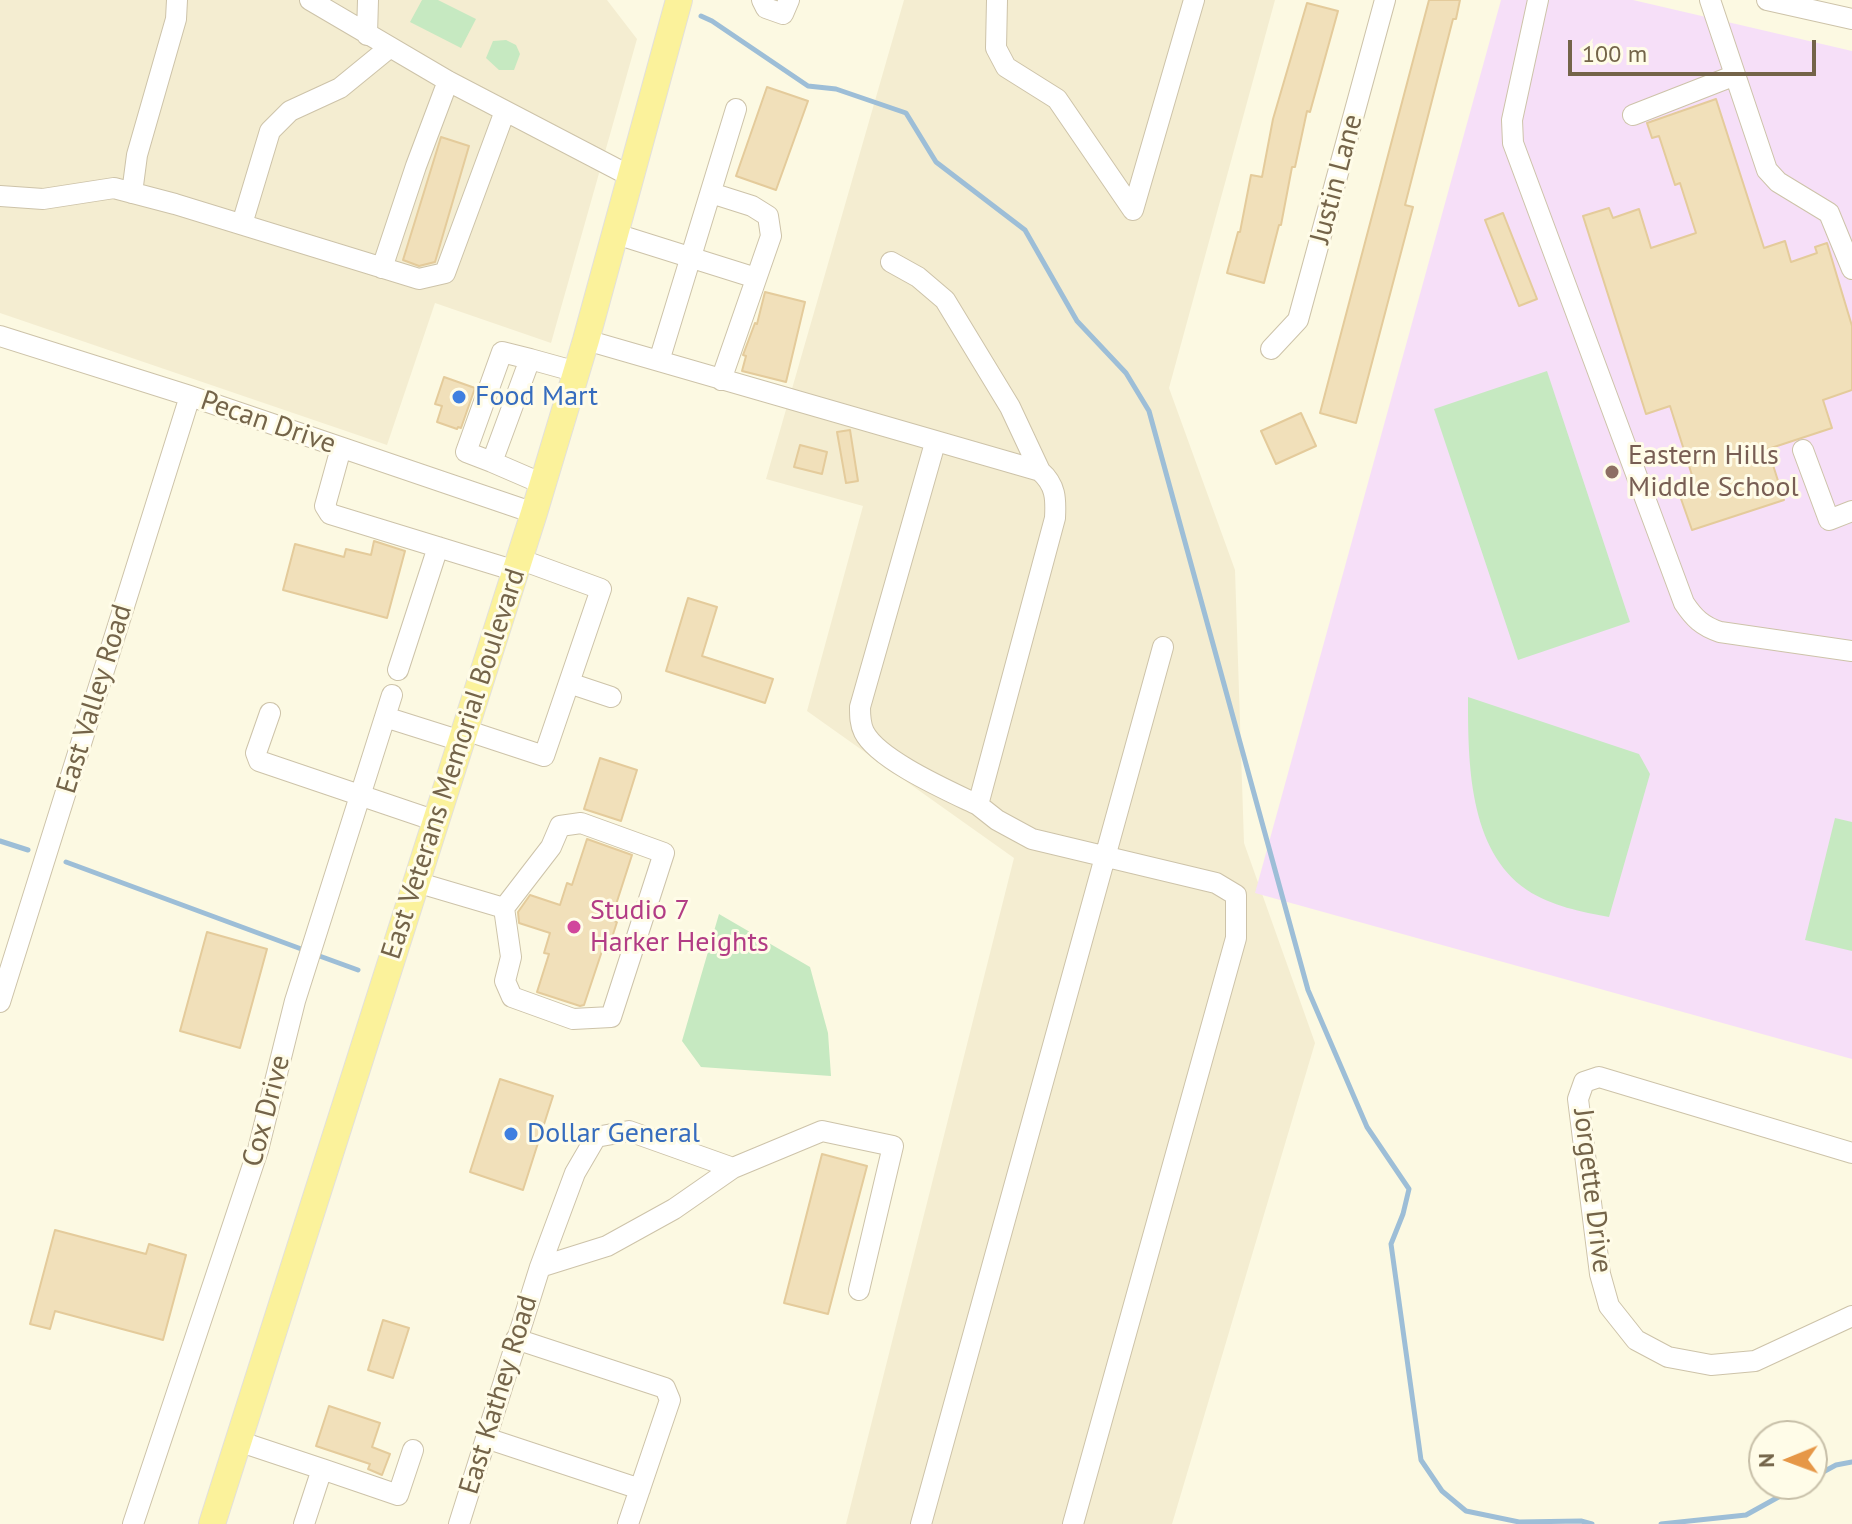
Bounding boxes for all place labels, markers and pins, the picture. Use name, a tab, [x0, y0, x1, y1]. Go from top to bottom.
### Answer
place label: Food Mart	[475, 380, 598, 414]
marker: Food Mart	[450, 388, 468, 406]
place label: Eastern Hills Middle School	[1628, 439, 1799, 505]
marker: Eastern Hills Middle School	[1603, 463, 1621, 481]
place label: Studio 7 Harker Heights	[590, 894, 769, 960]
marker: Studio 7 Harker Heights	[565, 918, 583, 936]
place label: Dollar General	[527, 1117, 700, 1151]
marker: Dollar General	[502, 1125, 520, 1143]

